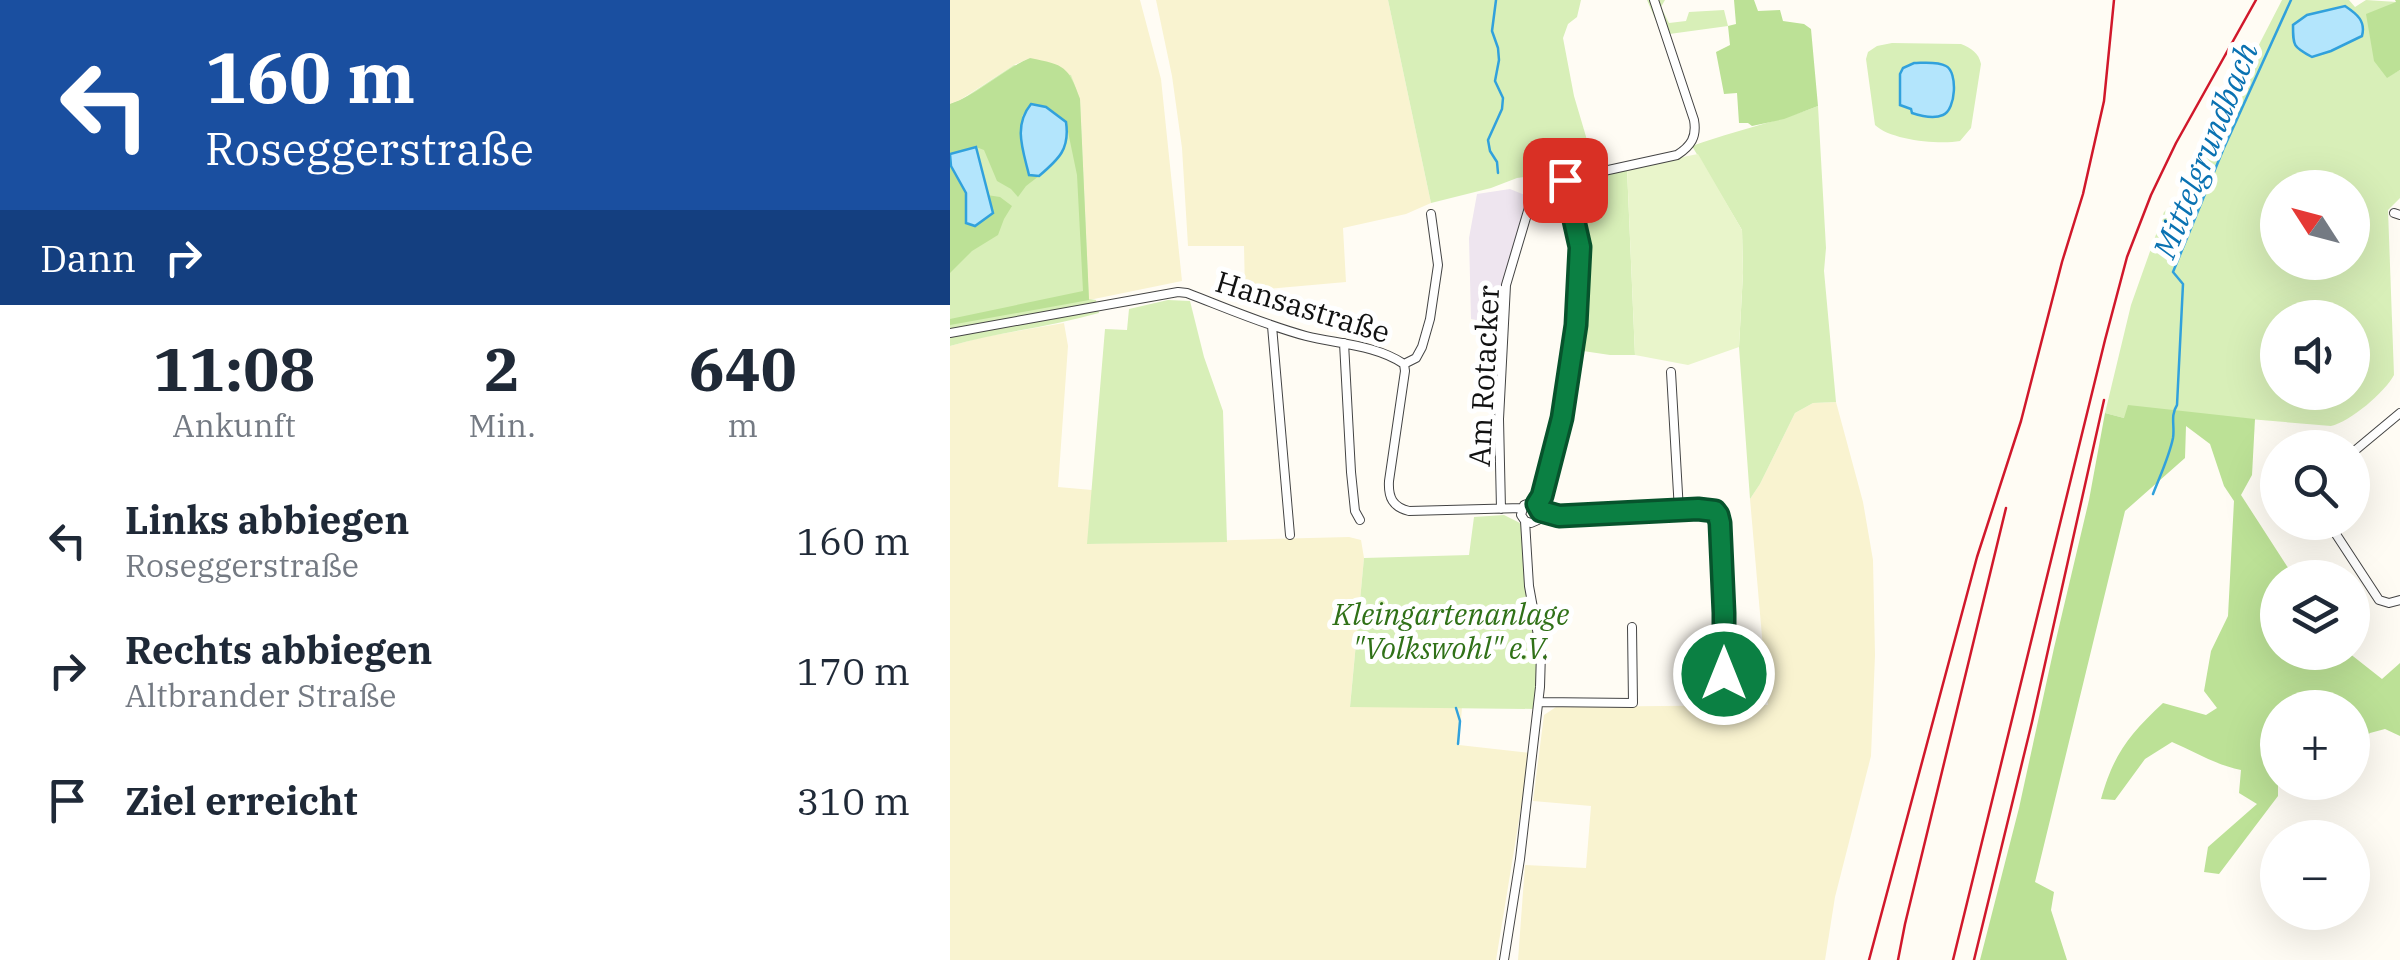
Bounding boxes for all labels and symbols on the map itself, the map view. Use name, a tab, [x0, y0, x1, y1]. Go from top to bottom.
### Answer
water label: Mittelgrundbach	[2142, 36, 2267, 265]
pin	[1523, 138, 1608, 223]
north arrow	[2260, 170, 2370, 280]
street label: Hansastraße	[1211, 261, 1395, 351]
street label: Am Rotacker	[1459, 284, 1507, 468]
park label: Kleingartenanlage "Volkswohl" e.V.	[1332, 594, 1569, 667]
position arrow	[1672, 622, 1776, 726]

